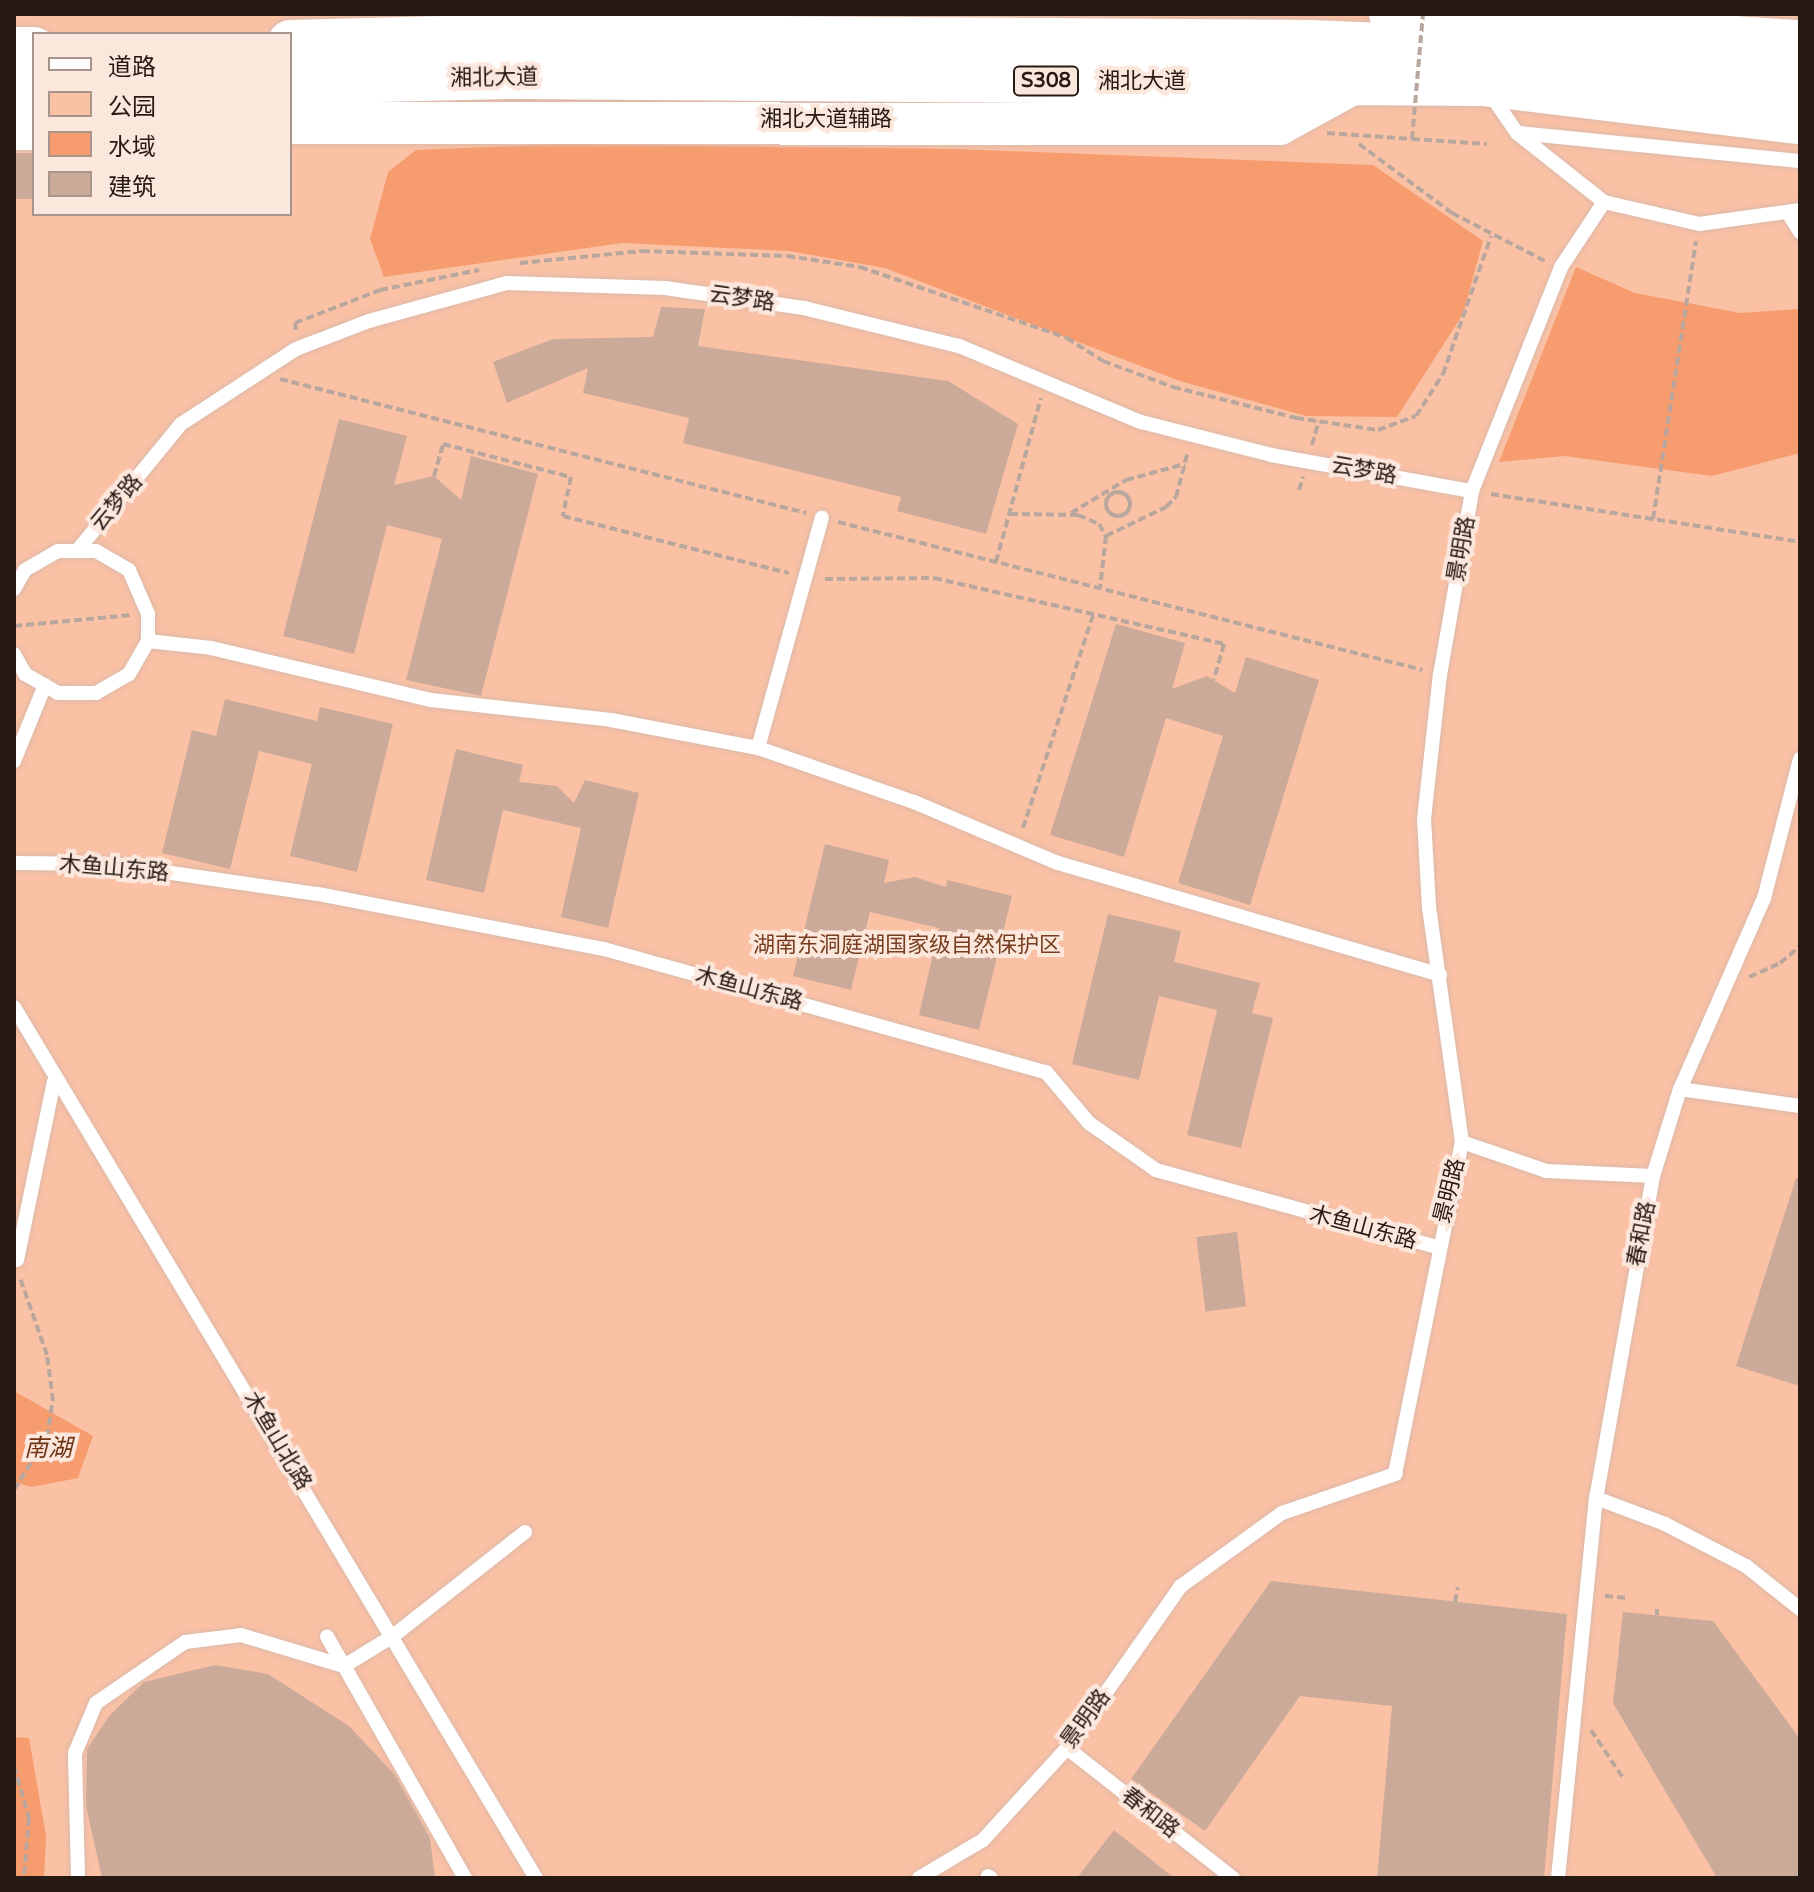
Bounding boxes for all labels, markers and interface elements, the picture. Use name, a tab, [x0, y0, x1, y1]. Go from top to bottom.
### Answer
legend	[32, 32, 292, 216]
text: 道路	[108, 53, 156, 82]
street label: 湘北大道	[450, 64, 538, 92]
road number: S308	[1012, 65, 1080, 97]
street label: 湘北大道	[1098, 69, 1186, 95]
text: 公园	[108, 93, 156, 122]
street label: 湘北大道辅路	[760, 107, 892, 133]
text: 水域	[108, 133, 156, 162]
text: 建筑	[108, 173, 156, 202]
street label: 云梦路	[707, 281, 777, 317]
street label: 云梦路	[1329, 452, 1399, 490]
street label: 云梦路	[86, 469, 148, 537]
street label: 景明路	[1443, 514, 1481, 584]
street label: 木鱼山东路	[58, 851, 170, 887]
park label: 湖南东洞庭湖国家级自然保护区	[753, 933, 1061, 959]
street label: 木鱼山东路	[692, 962, 806, 1016]
street label: 景明路	[1429, 1156, 1471, 1226]
street label: 春和路	[1623, 1199, 1661, 1269]
street label: 木鱼山东路	[1306, 1201, 1420, 1255]
street label: 木鱼山北路	[237, 1387, 317, 1495]
water label: 南湖	[24, 1435, 72, 1463]
street label: 景明路	[1056, 1685, 1116, 1753]
street label: 春和路	[1116, 1782, 1184, 1844]

